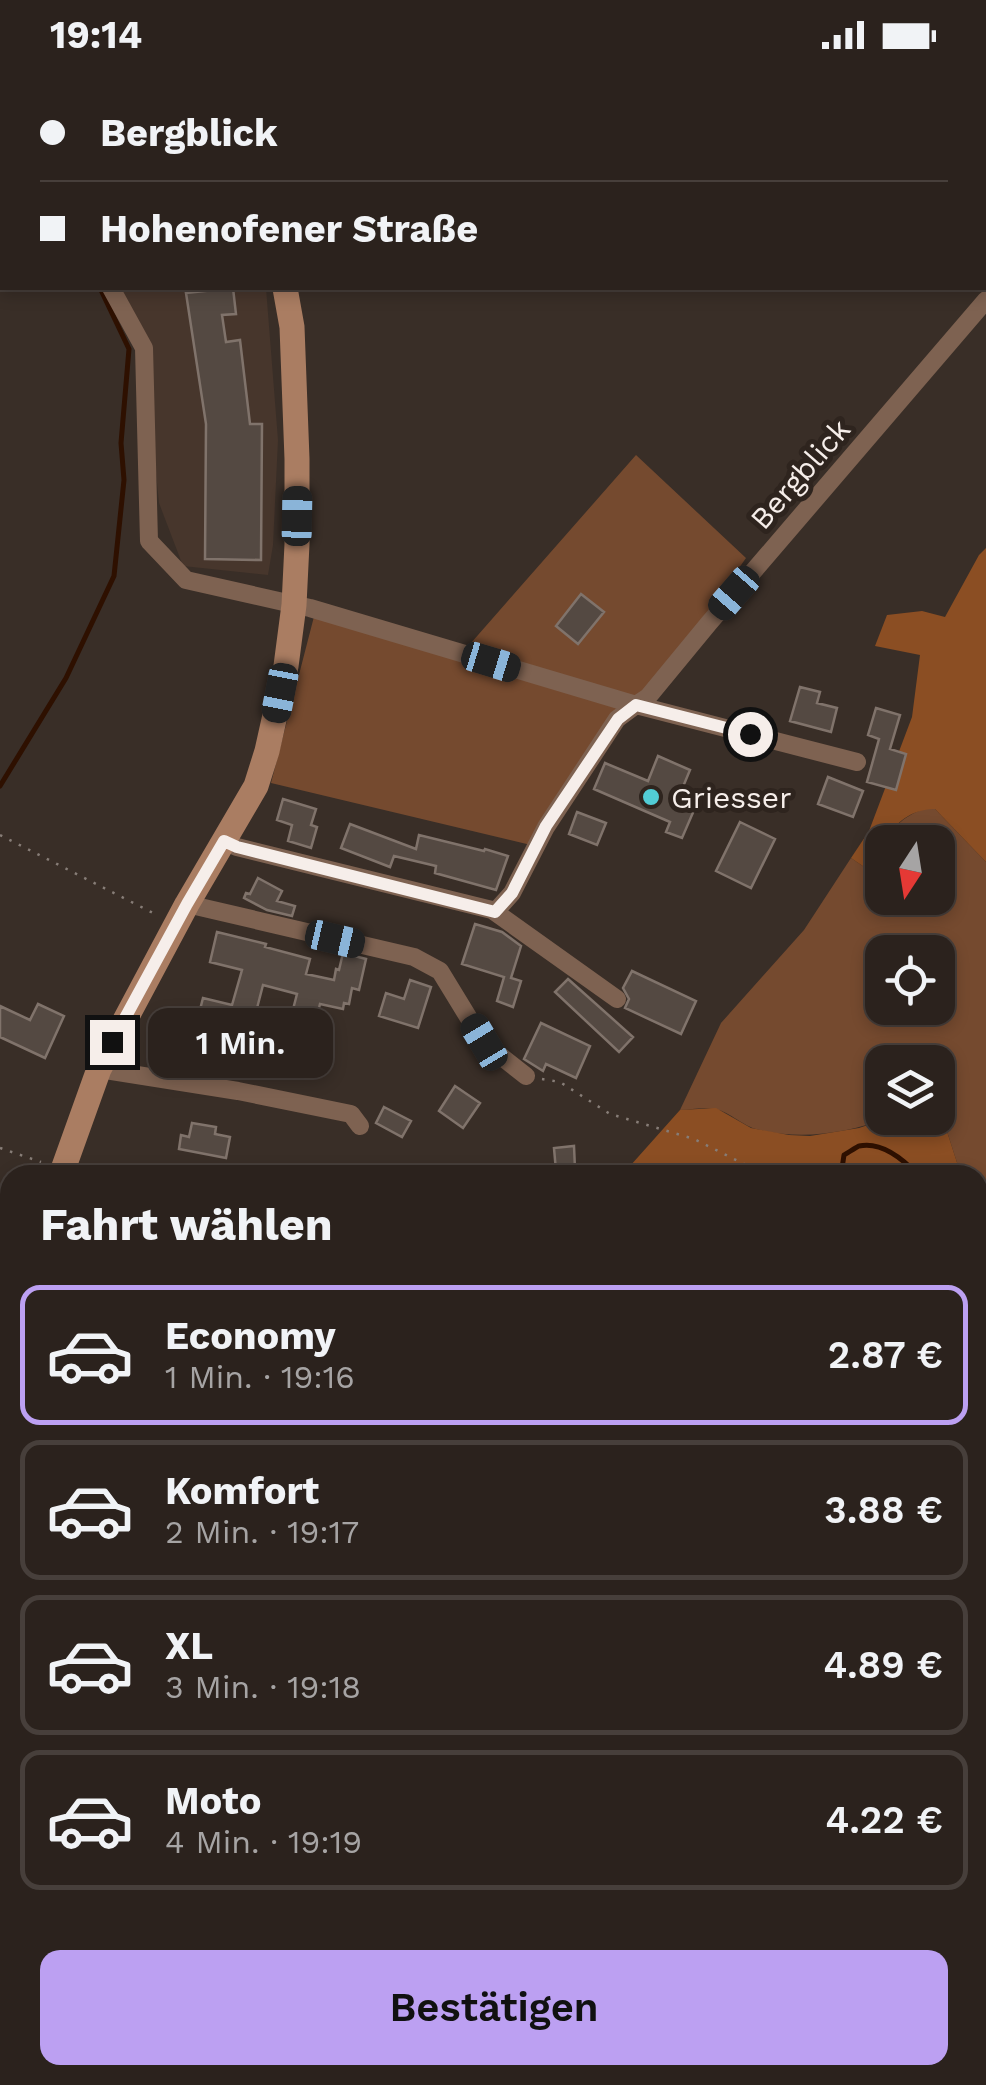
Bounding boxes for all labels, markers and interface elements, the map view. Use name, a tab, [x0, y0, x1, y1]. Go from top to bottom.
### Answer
text: 19:14	[50, 13, 142, 57]
text: Bergblick	[100, 111, 278, 155]
text: Hohenofener Straße	[100, 207, 478, 251]
street label: Bergblick	[743, 412, 857, 536]
car	[281, 486, 313, 546]
car	[703, 561, 765, 625]
car	[458, 639, 524, 685]
car	[260, 661, 300, 725]
route start	[728, 712, 773, 757]
place label: Griesser	[671, 780, 791, 815]
marker: Griesser	[640, 786, 662, 808]
north arrow	[865, 825, 955, 915]
map controls	[865, 825, 955, 1135]
car	[302, 918, 368, 960]
button: locate	[865, 935, 955, 1025]
callout: 1 Min.	[147, 1007, 332, 1077]
car	[456, 1009, 512, 1075]
route end	[90, 1020, 135, 1065]
text: 1 Min.	[196, 1024, 285, 1062]
button: layers	[865, 1045, 955, 1135]
text: Fahrt wählen	[40, 1198, 333, 1251]
icon: car	[45, 1310, 135, 1400]
text: Economy	[165, 1314, 336, 1358]
text: 2.87 €	[828, 1333, 943, 1377]
text: 1 Min. · 19:16	[165, 1358, 355, 1396]
icon: car	[45, 1465, 135, 1555]
text: Komfort	[165, 1469, 319, 1513]
text: 3.88 €	[824, 1488, 943, 1532]
text: 2 Min. · 19:17	[165, 1513, 359, 1551]
icon: car	[45, 1620, 135, 1710]
text: XL	[165, 1624, 213, 1668]
text: 4.89 €	[823, 1643, 943, 1687]
text: 3 Min. · 19:18	[165, 1668, 361, 1706]
icon: car	[45, 1775, 135, 1865]
text: Moto	[165, 1779, 261, 1823]
text: 4.22 €	[825, 1798, 943, 1842]
text: 4 Min. · 19:19	[165, 1823, 362, 1861]
button: Bestätigen	[40, 1950, 948, 2065]

